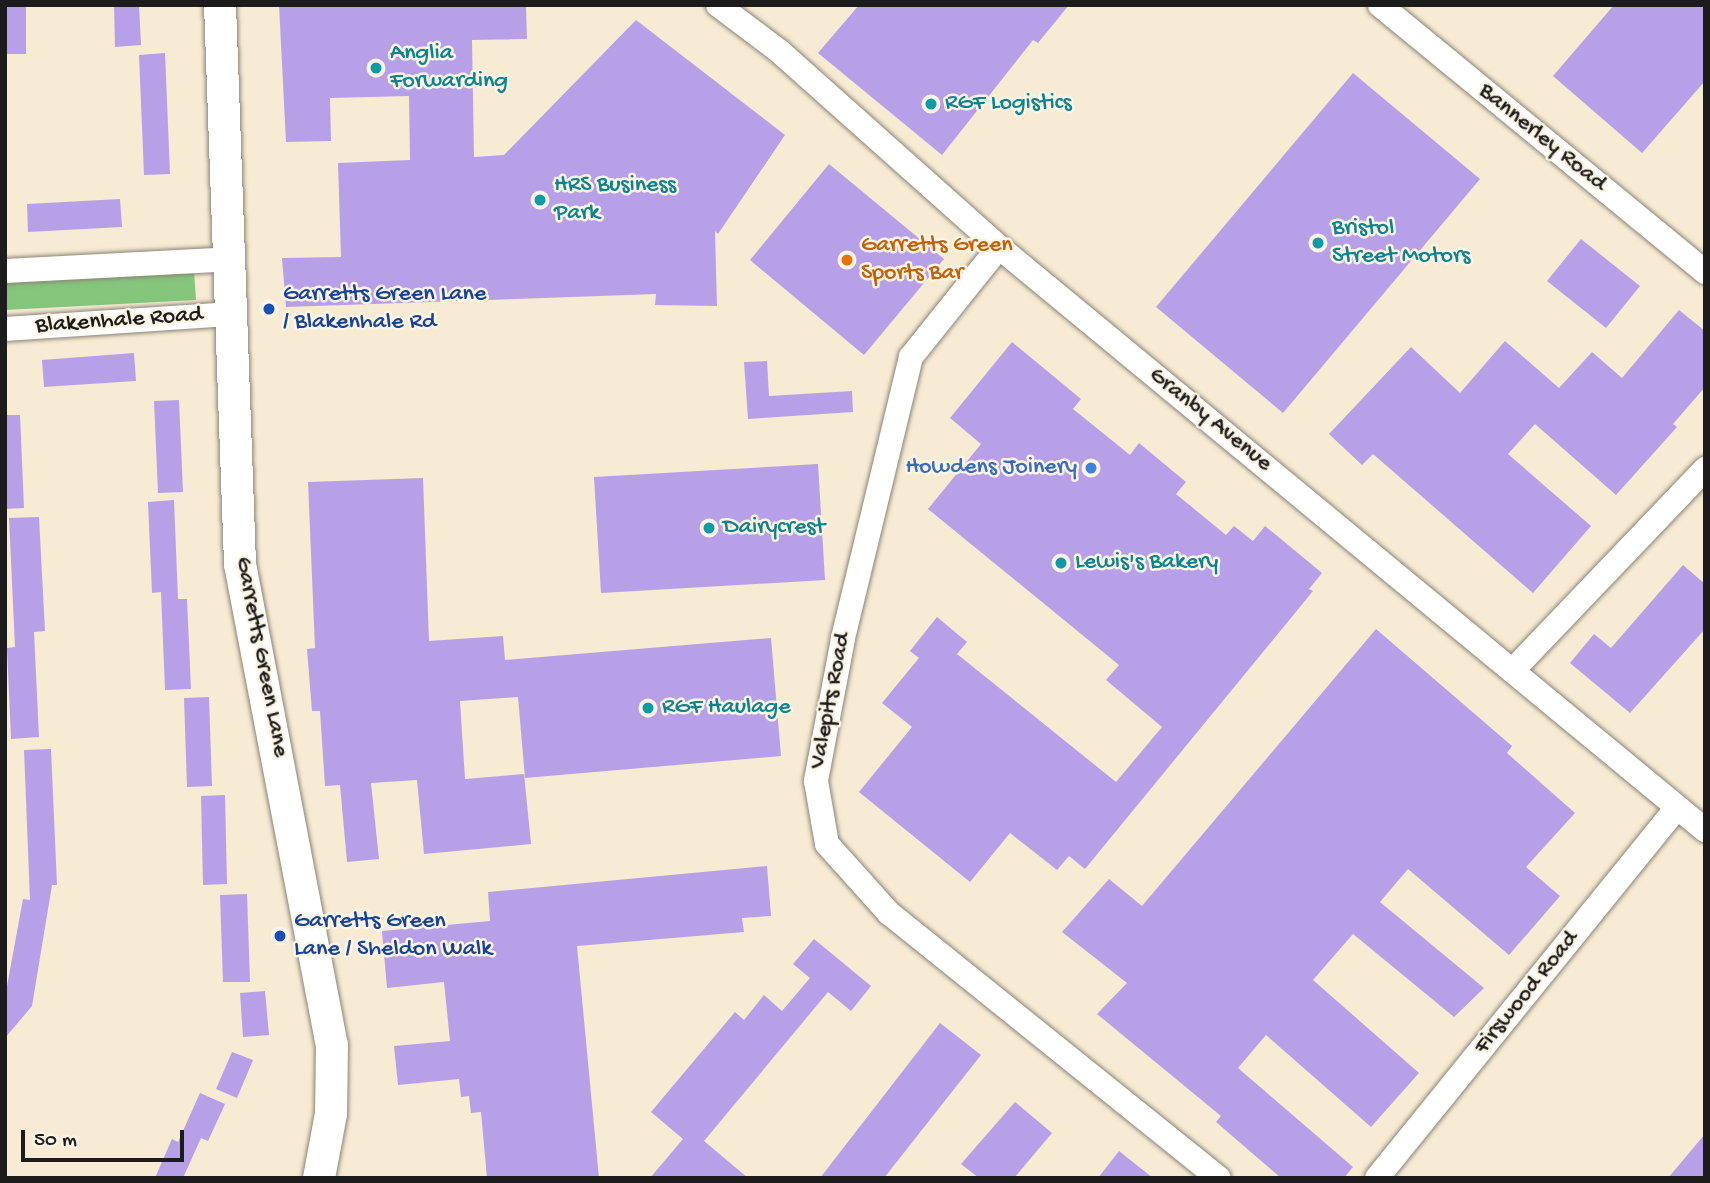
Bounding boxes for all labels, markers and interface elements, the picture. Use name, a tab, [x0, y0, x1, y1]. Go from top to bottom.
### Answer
place label: Anglia Forwarding	[390, 40, 508, 96]
marker: Anglia Forwarding	[368, 60, 384, 76]
street label: Bannerley Road	[1472, 77, 1612, 199]
place label: RGF Logistics	[945, 90, 1072, 118]
marker: RGF Logistics	[923, 96, 939, 112]
place label: HRS Business Park	[554, 172, 676, 228]
marker: HRS Business Park	[532, 192, 548, 208]
place label: Bristol Street Motors	[1332, 215, 1470, 271]
place label: Garretts Green Sports Bar	[861, 232, 1013, 288]
marker: Bristol Street Motors	[1310, 235, 1326, 251]
marker: Garretts Green Sports Bar	[839, 252, 855, 268]
place label: Garretts Green Lane / Blakenhale Rd	[283, 281, 486, 337]
street label: Blakenhale Road	[35, 301, 203, 341]
marker: Garretts Green Lane / Blakenhale Rd	[261, 301, 277, 317]
street label: Granby Avenue	[1142, 361, 1278, 479]
place label: Howdens Joinery	[905, 454, 1077, 482]
marker: Howdens Joinery	[1083, 460, 1099, 476]
place label: Dairycrest	[723, 514, 825, 542]
marker: Dairycrest	[701, 520, 717, 536]
place label: Lewis's Bakery	[1075, 549, 1218, 577]
street label: Garretts Green Lane	[227, 554, 295, 760]
marker: Lewis's Bakery	[1053, 555, 1069, 571]
street label: Valepits Road	[804, 630, 858, 772]
place label: RGF Haulage	[662, 694, 791, 722]
marker: RGF Haulage	[640, 700, 656, 716]
place label: Garretts Green Lane / Sheldon Walk	[294, 908, 492, 964]
street label: Firswood Road	[1468, 925, 1586, 1061]
marker: Garretts Green Lane / Sheldon Walk	[272, 928, 288, 944]
scale bar	[24, 1116, 187, 1160]
text: 50 m	[34, 1129, 77, 1154]

